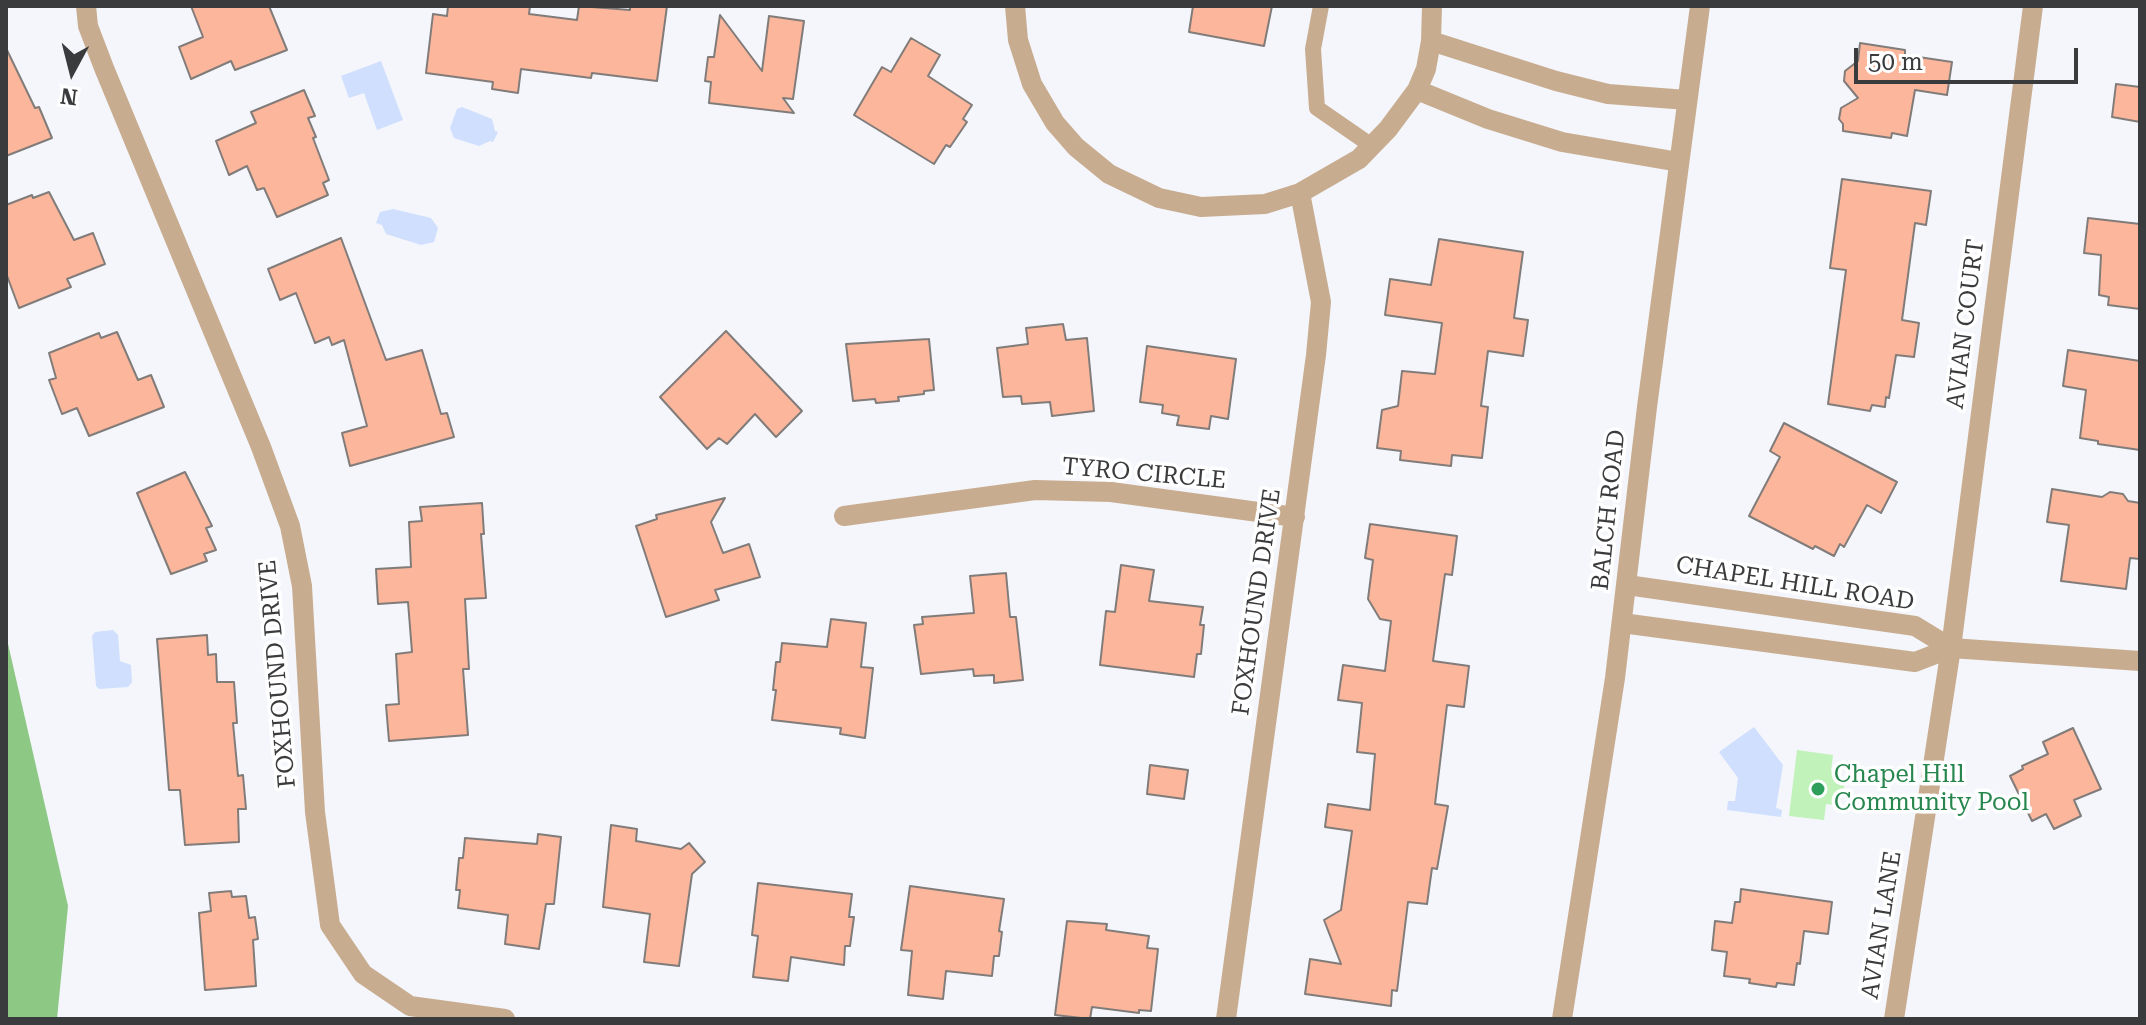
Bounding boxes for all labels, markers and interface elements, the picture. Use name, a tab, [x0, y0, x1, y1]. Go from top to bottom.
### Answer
north arrow	[32, 32, 112, 112]
scale bar	[1858, 32, 2082, 82]
text: 50 m	[1868, 48, 1923, 76]
text: N	[59, 83, 79, 110]
street label: AVIAN COURT	[1941, 237, 1991, 411]
street label: BALCH ROAD	[1586, 428, 1632, 592]
street label: TYRO CIRCLE	[1061, 452, 1227, 496]
street label: FOXHOUND DRIVE	[1227, 487, 1287, 717]
street label: CHAPEL HILL ROAD	[1674, 551, 1916, 617]
street label: FOXHOUND DRIVE	[254, 559, 302, 789]
place label: Chapel Hill Community Pool	[1834, 761, 2029, 817]
marker: Chapel Hill Community Pool	[1809, 780, 1827, 798]
street label: AVIAN LANE	[1856, 849, 1908, 1001]

